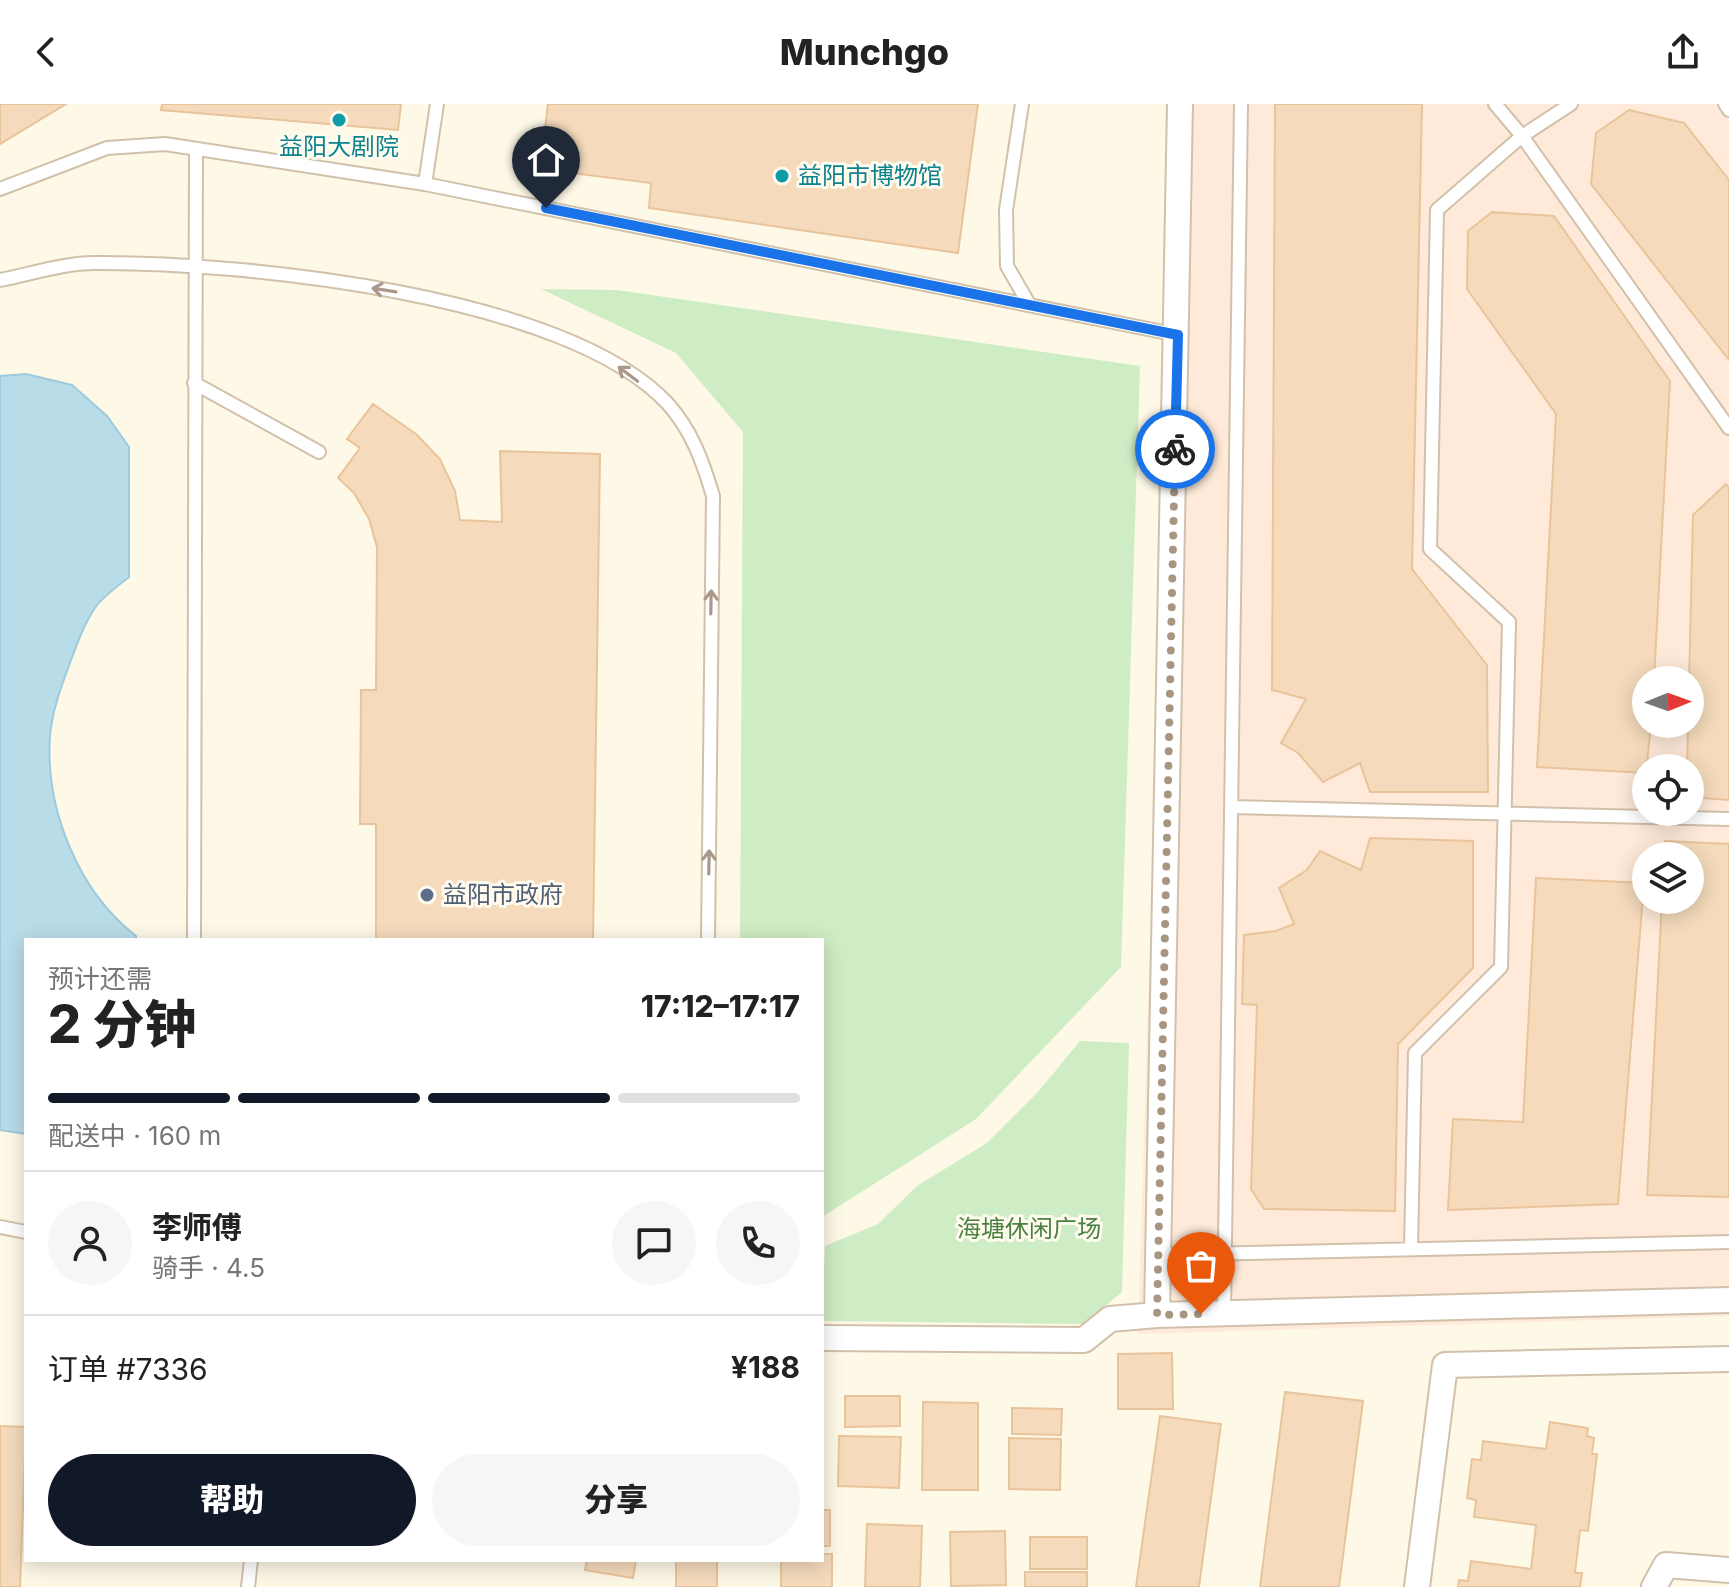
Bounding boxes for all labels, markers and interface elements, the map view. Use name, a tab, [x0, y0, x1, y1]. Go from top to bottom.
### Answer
icon: back	[24, 30, 68, 74]
text: Munchgo	[780, 30, 949, 74]
icon: share	[1661, 30, 1705, 74]
marker: 益阳大剧院	[330, 111, 348, 129]
pin	[512, 126, 580, 208]
place label: 益阳大剧院	[279, 132, 399, 161]
icon: home	[524, 138, 568, 182]
place label: 益阳市博物馆	[798, 161, 942, 190]
marker: 益阳市博物馆	[773, 167, 791, 185]
one-way arrow	[372, 282, 397, 297]
one-way arrow	[617, 365, 639, 382]
courier	[1135, 409, 1215, 489]
icon: bike	[1153, 427, 1197, 471]
one-way arrow	[704, 589, 719, 616]
north arrow	[1632, 666, 1704, 738]
map controls	[1632, 666, 1704, 914]
button: locate	[1632, 754, 1704, 826]
button: layers	[1632, 842, 1704, 914]
one-way arrow	[701, 849, 717, 876]
place label: 益阳市政府	[443, 880, 563, 909]
marker: 益阳市政府	[418, 886, 436, 904]
text: 预计还需	[48, 963, 152, 994]
text: 17:12–17:17	[641, 988, 800, 1024]
text: 2 分钟	[48, 993, 197, 1056]
text: 配送中 · 160 m	[48, 1120, 221, 1151]
button: person	[48, 1201, 132, 1285]
button: chat	[612, 1201, 696, 1285]
button: phone	[716, 1201, 800, 1285]
text: 李师傅	[152, 1209, 242, 1245]
park label: 海塘休闲广场	[957, 1214, 1101, 1243]
pin	[1167, 1232, 1235, 1314]
icon: bag	[1179, 1244, 1223, 1288]
text: 骑手 · 4.5	[152, 1252, 265, 1283]
text: ¥188	[731, 1349, 800, 1385]
text: 订单 #7336	[48, 1351, 208, 1387]
button: 帮助	[48, 1454, 416, 1546]
button: 分享	[432, 1454, 800, 1546]

